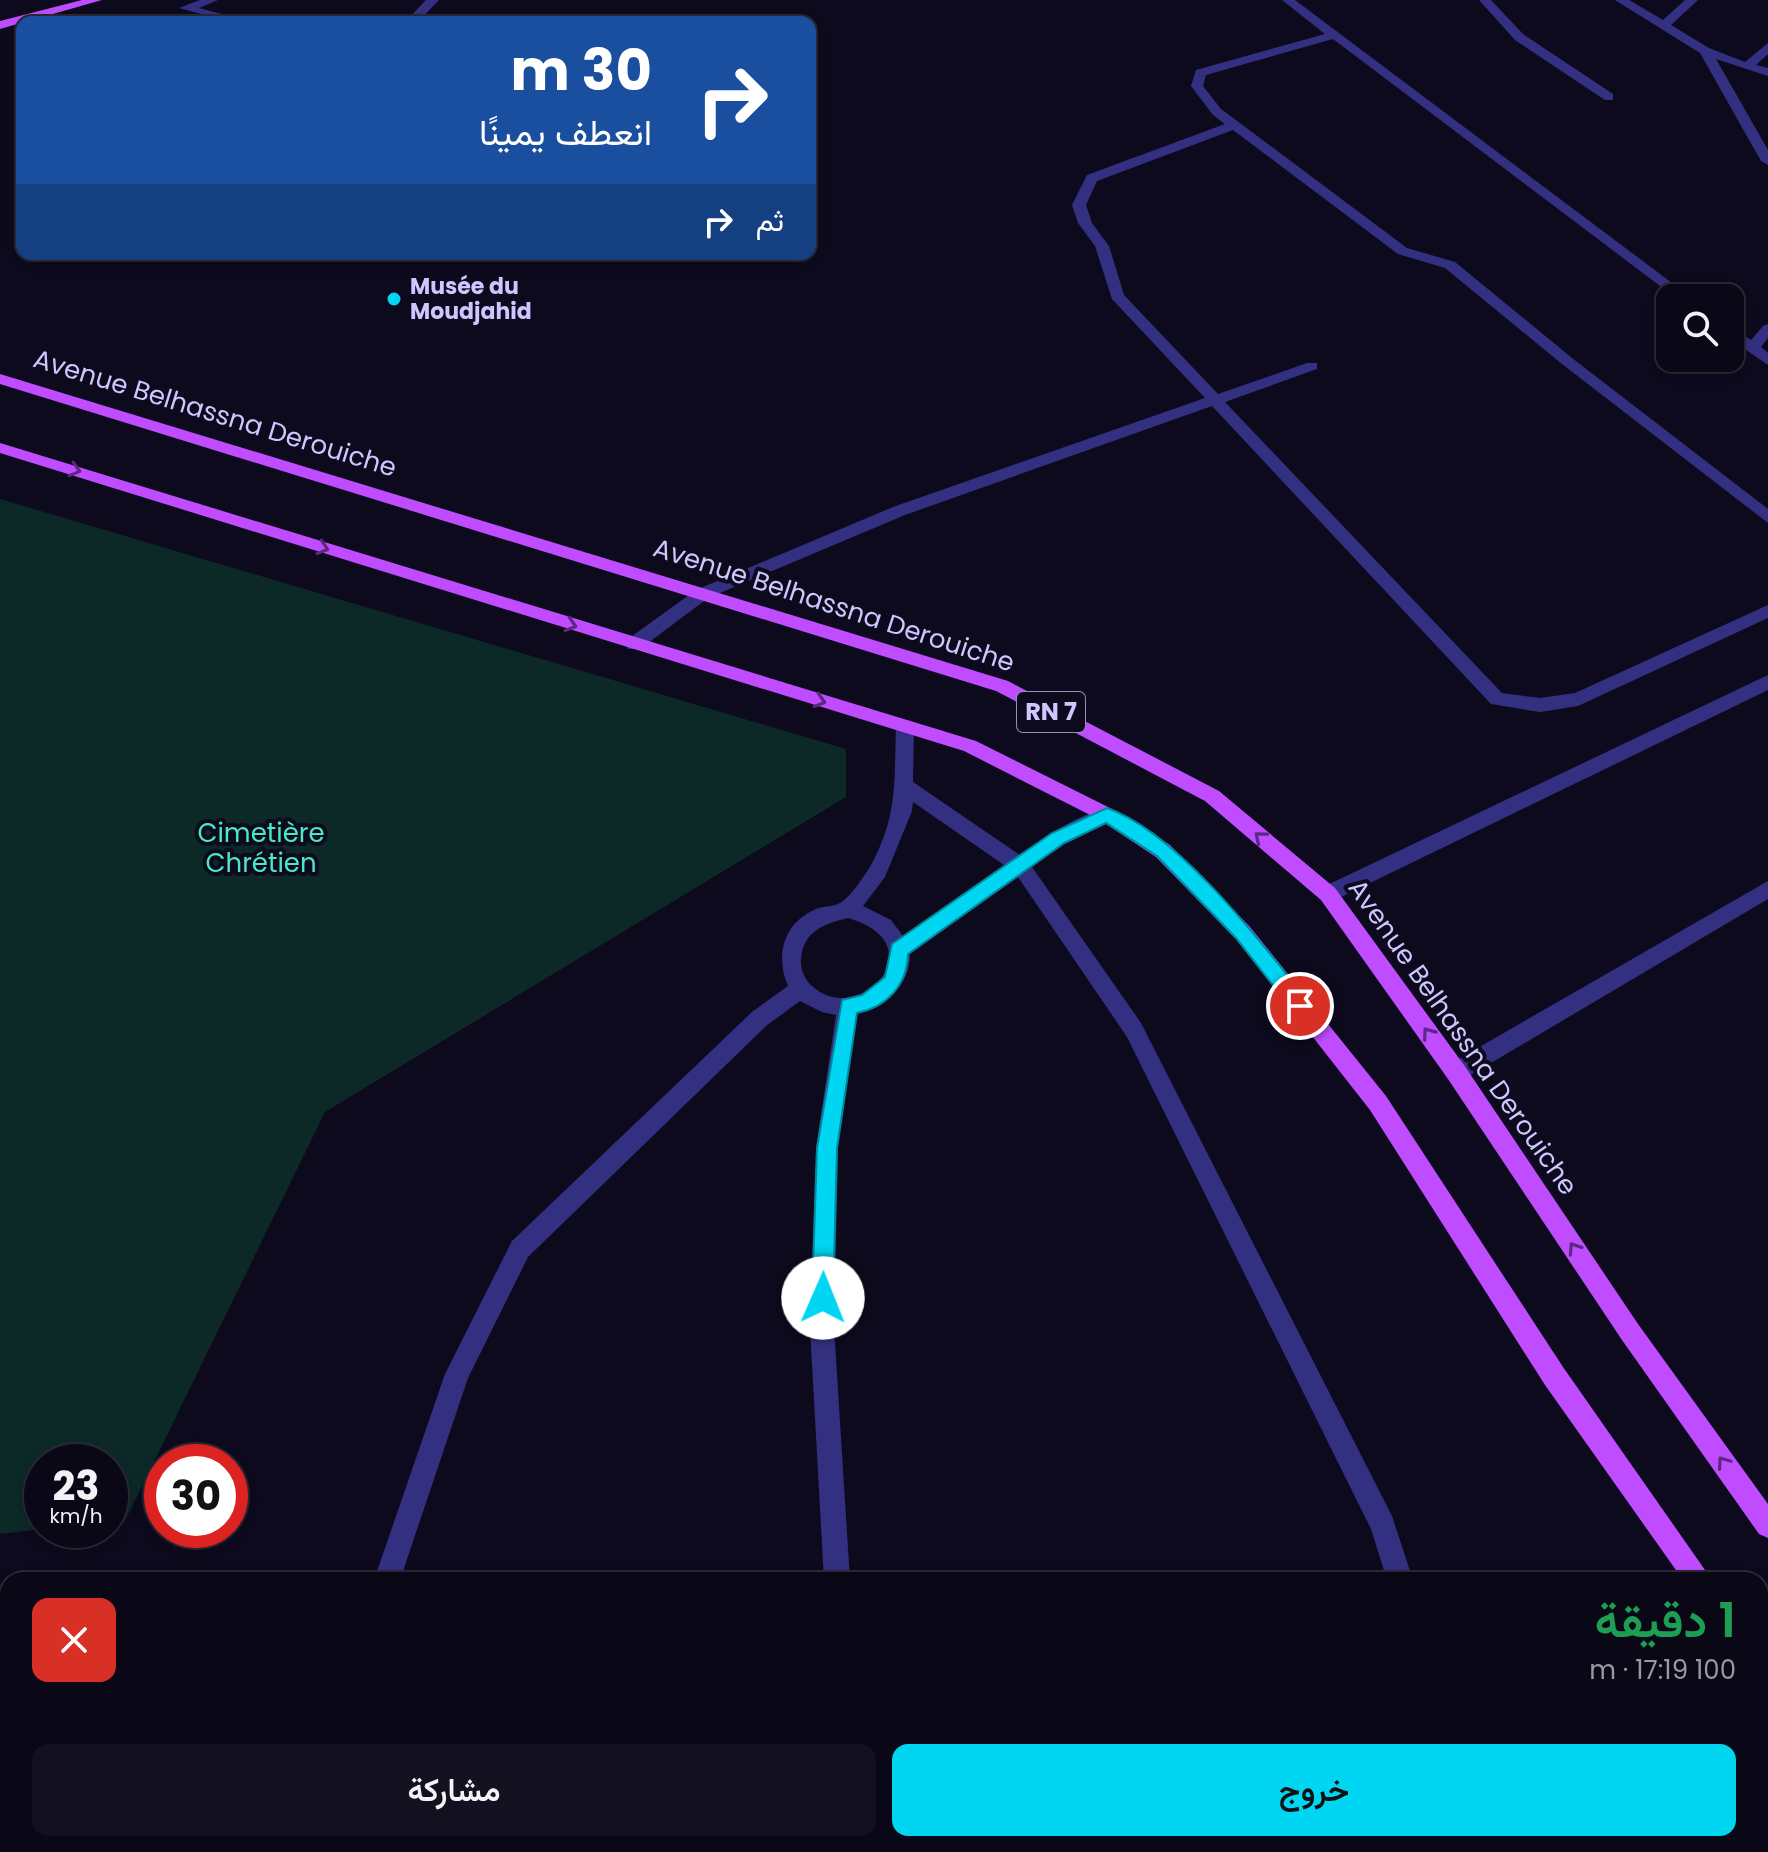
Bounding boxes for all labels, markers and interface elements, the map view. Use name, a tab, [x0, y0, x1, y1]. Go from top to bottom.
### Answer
text: 30 m	[510, 31, 652, 110]
icon: right	[680, 48, 784, 152]
text: انعطف يمينًا	[479, 107, 652, 158]
text: ثم	[756, 199, 784, 242]
icon: right	[696, 200, 740, 244]
place label: Musée du Moudjahid	[410, 271, 532, 327]
map controls	[1656, 284, 1744, 372]
button: search	[1656, 284, 1744, 372]
marker: Musée du Moudjahid	[385, 290, 403, 308]
street label: Avenue Belhassna Derouiche	[29, 341, 401, 485]
one-way arrow	[67, 461, 81, 477]
street label: Avenue Belhassna Derouiche	[649, 529, 1019, 681]
one-way arrow	[315, 539, 329, 555]
one-way arrow	[564, 616, 578, 632]
one-way arrow	[813, 692, 826, 708]
road number: RN 7	[1017, 692, 1085, 732]
park label: Cimetière Chrétien	[197, 815, 325, 881]
one-way arrow	[1255, 832, 1270, 847]
street label: Avenue Belhassna Derouiche	[1340, 872, 1586, 1202]
pin	[1266, 972, 1334, 1040]
icon: arrive	[1278, 984, 1322, 1028]
one-way arrow	[1423, 1028, 1438, 1042]
one-way arrow	[1569, 1243, 1584, 1257]
position arrow	[781, 1256, 865, 1340]
speed limit sign: 30	[144, 1444, 248, 1548]
one-way arrow	[1718, 1456, 1733, 1470]
text: 23	[52, 1458, 100, 1514]
text: km/h	[49, 1502, 103, 1530]
text: 1 دقيقة	[1594, 1587, 1736, 1654]
button: close	[32, 1598, 116, 1682]
text: 100 m · 17:19	[1589, 1652, 1736, 1688]
button: مشاركة	[32, 1744, 876, 1836]
button: خروج	[892, 1744, 1736, 1836]

